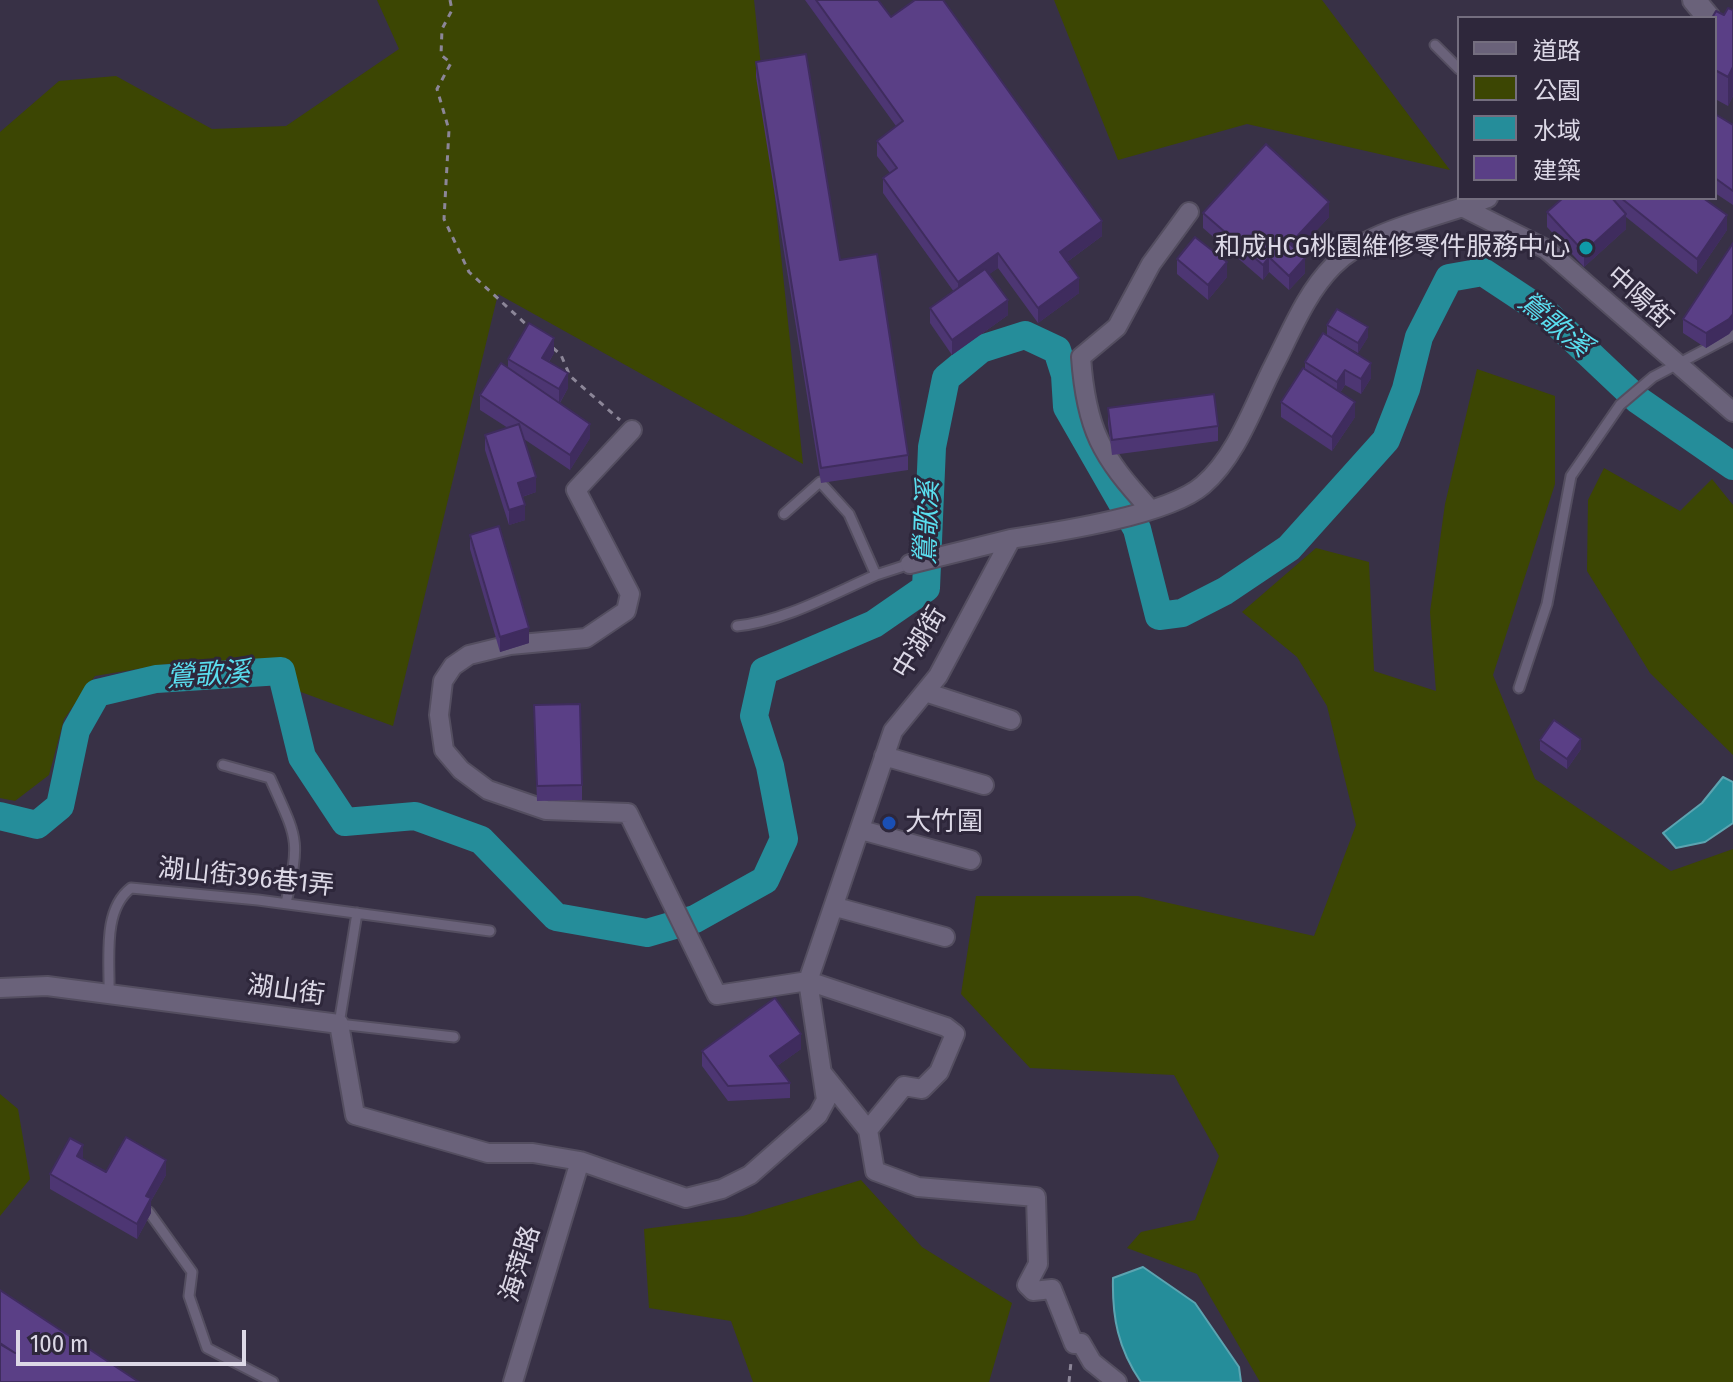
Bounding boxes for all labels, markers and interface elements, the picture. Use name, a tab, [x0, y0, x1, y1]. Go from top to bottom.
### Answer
legend	[1457, 16, 1717, 200]
text: 道路	[1533, 37, 1581, 65]
text: 公園	[1533, 77, 1581, 105]
text: 水域	[1533, 117, 1581, 145]
text: 建築	[1533, 157, 1581, 185]
place label: 和成HCG桃園維修零件服務中心	[1215, 232, 1570, 264]
marker: 和成HCG桃園維修零件服務中心	[1577, 239, 1595, 257]
street label: 中陽街	[1600, 260, 1678, 336]
water label: 鶯歌溪	[1511, 286, 1597, 364]
water label: 鶯歌溪	[910, 480, 946, 566]
street label: 中湖街	[887, 602, 953, 684]
water label: 鶯歌溪	[165, 656, 251, 696]
place label: 大竹圍	[905, 807, 983, 839]
marker: 大竹圍	[880, 814, 898, 832]
street label: 湖山街396巷1弄	[156, 853, 336, 903]
street label: 湖山街	[245, 970, 327, 1012]
street label: 海萍路	[495, 1222, 547, 1306]
scale bar	[20, 1314, 250, 1364]
text: 100 m	[30, 1330, 88, 1358]

